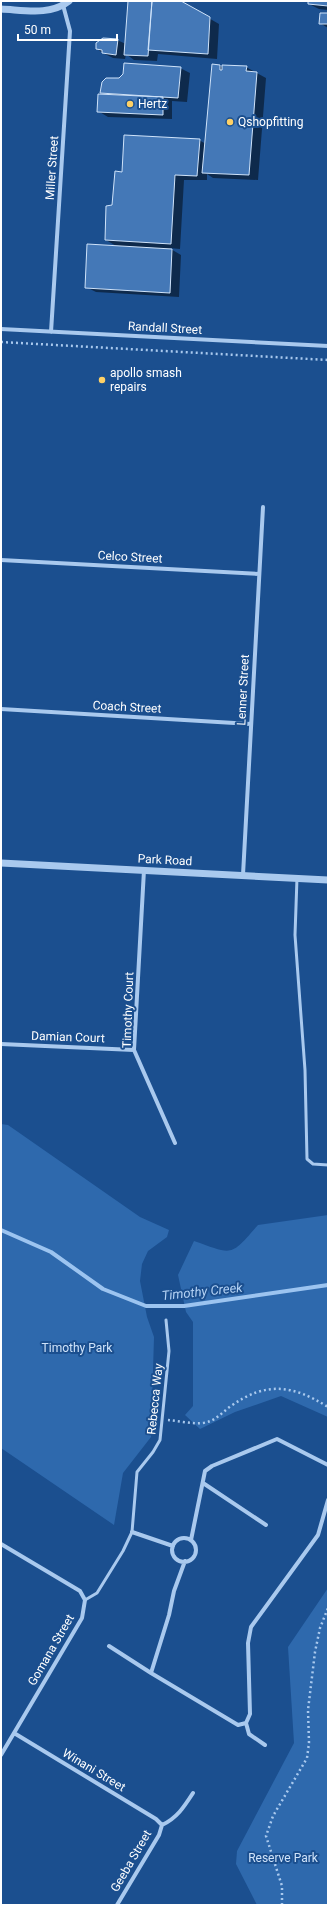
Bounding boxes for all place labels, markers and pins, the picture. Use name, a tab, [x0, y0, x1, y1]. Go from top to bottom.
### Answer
place label: Hertz	[138, 97, 167, 111]
marker: Hertz	[125, 99, 135, 109]
place label: Qshopfitting	[238, 115, 303, 129]
marker: Qshopfitting	[225, 117, 235, 127]
place label: apollo smash repairs	[110, 366, 182, 394]
marker: apollo smash repairs	[97, 375, 107, 385]

